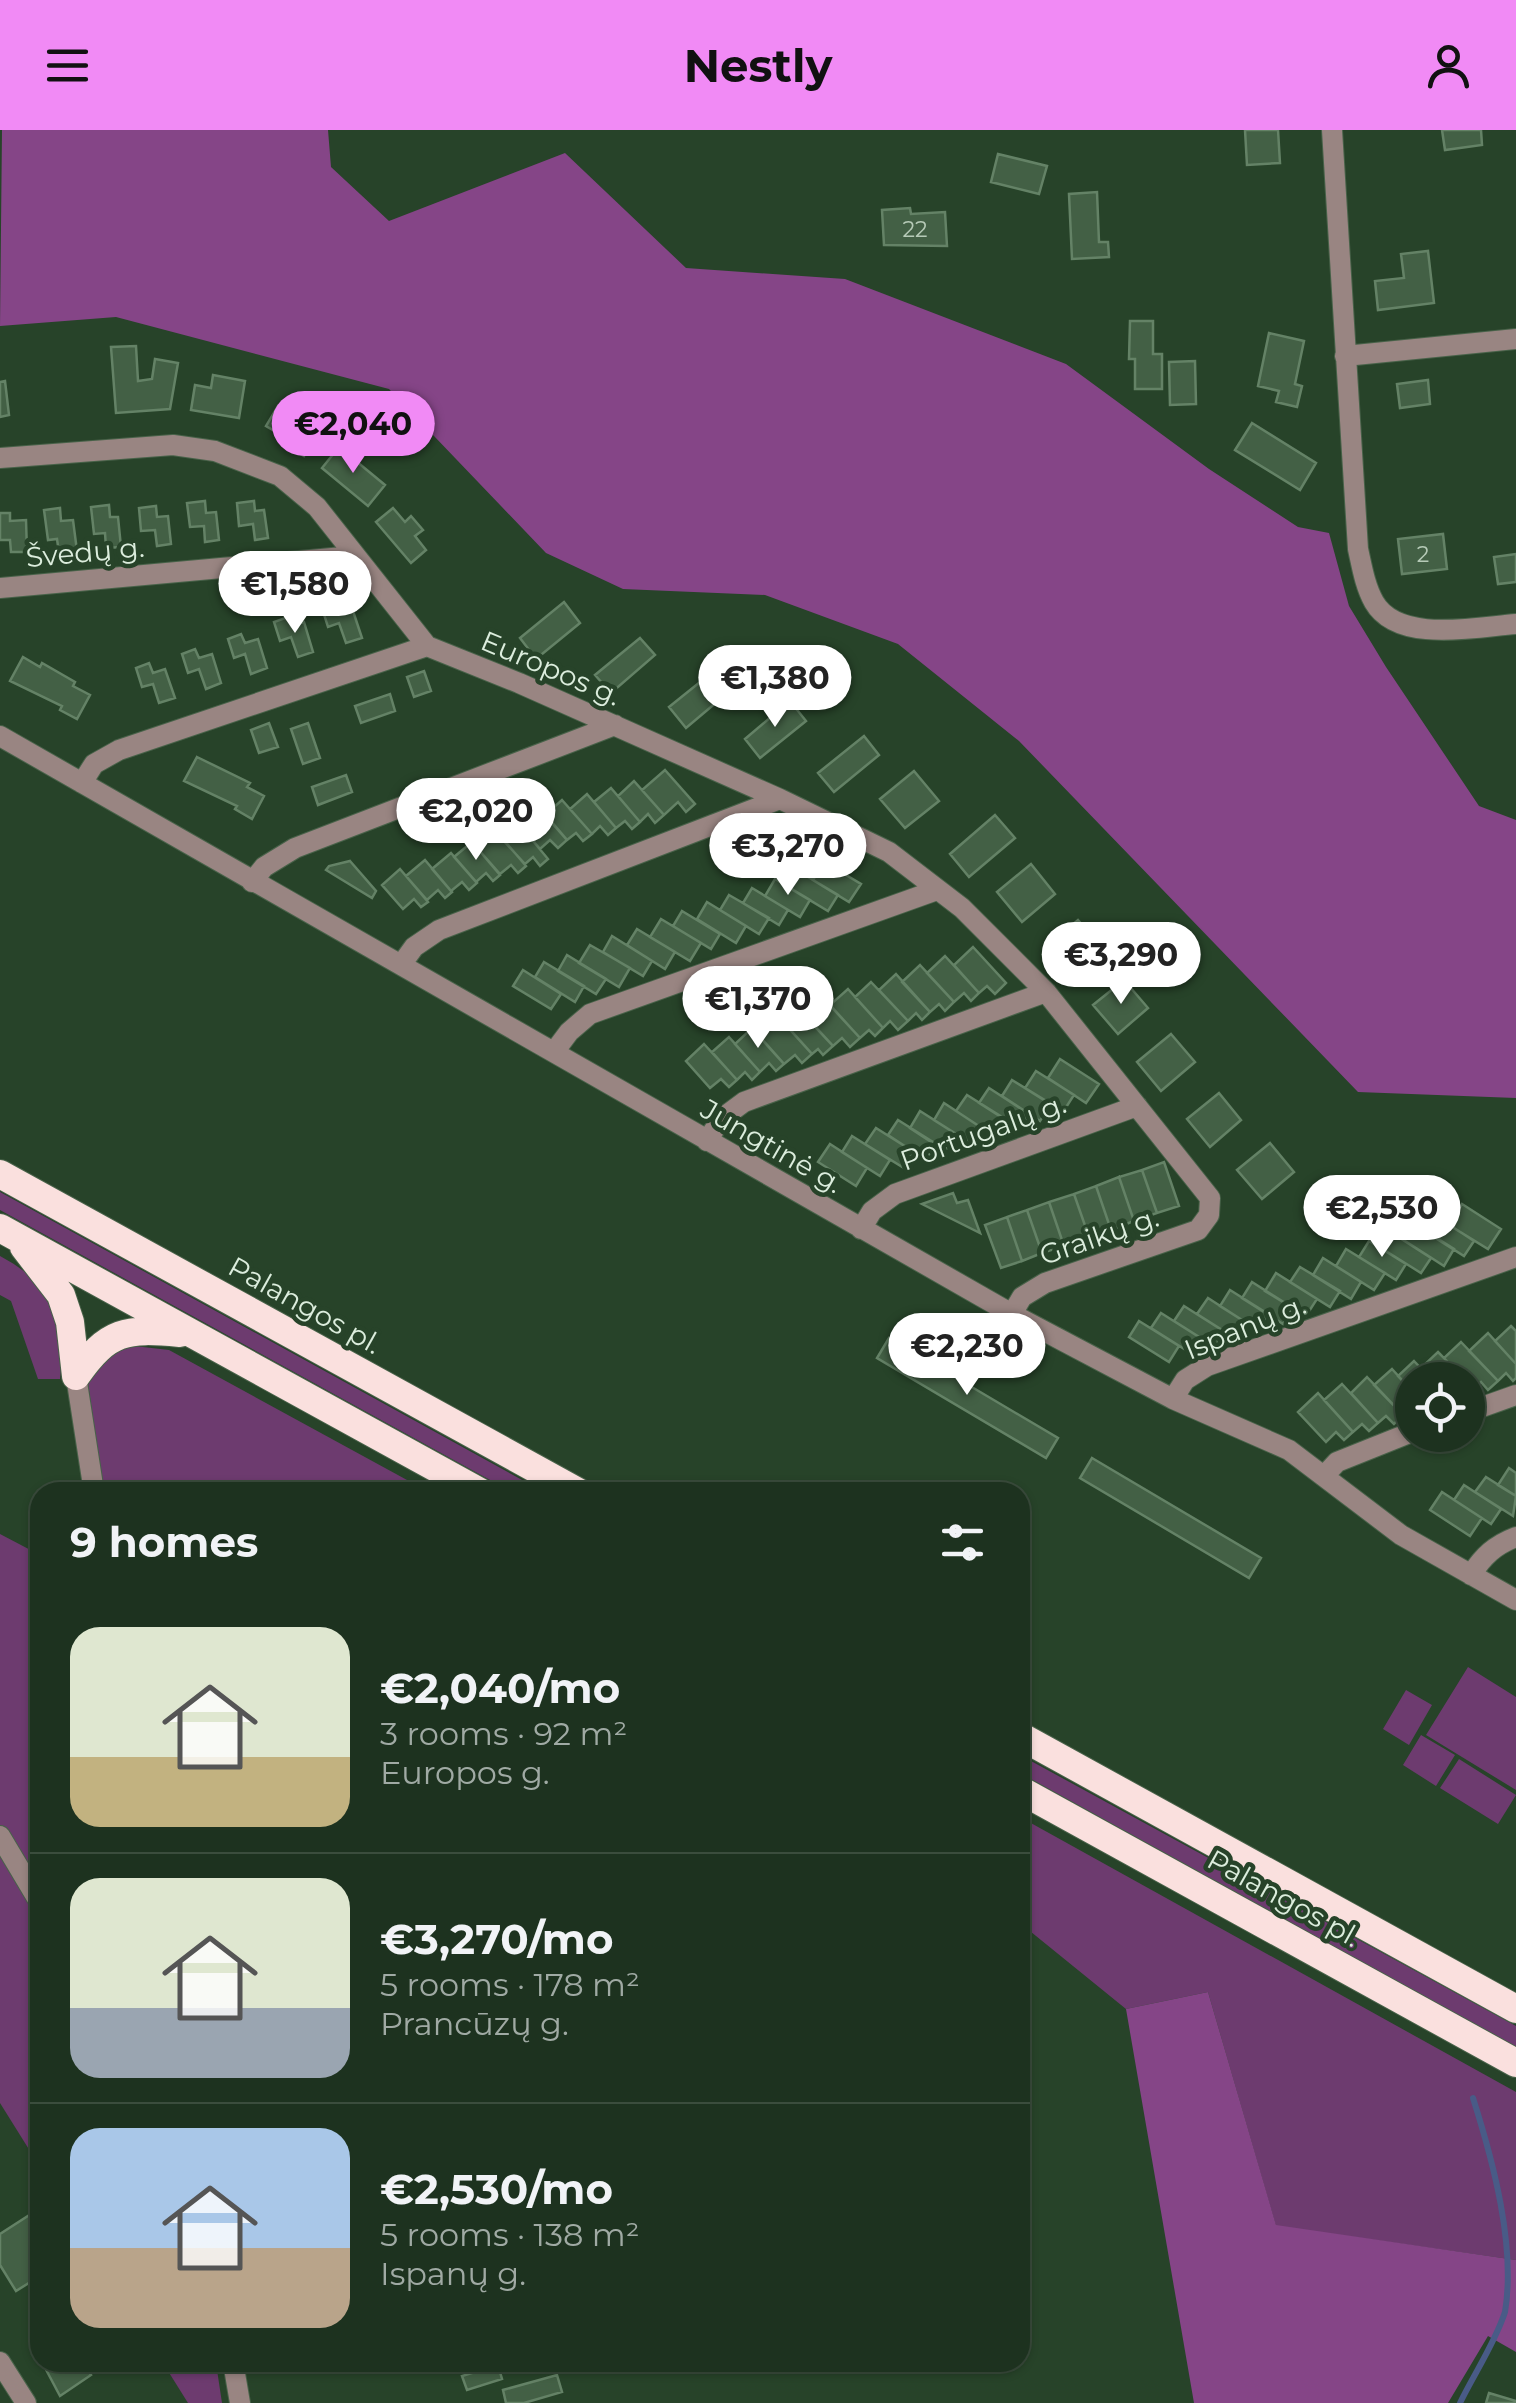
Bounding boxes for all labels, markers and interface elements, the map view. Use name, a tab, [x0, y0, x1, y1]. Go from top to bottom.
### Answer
icon: menu	[40, 38, 95, 93]
text: Nestly	[684, 38, 832, 93]
icon: person	[1421, 38, 1476, 93]
house number: 22	[903, 216, 928, 243]
pin: €2,040	[272, 391, 434, 476]
text: €2,040	[294, 404, 412, 443]
street label: Švedų g.	[24, 530, 146, 574]
house number: 2	[1417, 541, 1429, 568]
pin: €1,580	[214, 551, 376, 636]
text: €1,580	[240, 564, 350, 603]
street label: Europos g.	[476, 623, 626, 713]
pin: €1,380	[694, 645, 856, 730]
text: €1,380	[720, 658, 830, 697]
pin: €2,020	[395, 778, 557, 863]
text: €2,020	[418, 791, 534, 830]
pin: €3,270	[707, 813, 869, 898]
text: €3,270	[731, 826, 845, 865]
pin: €3,290	[1040, 922, 1202, 1007]
text: €3,290	[1064, 935, 1178, 974]
pin: €1,370	[677, 966, 839, 1051]
text: €1,370	[704, 979, 812, 1018]
street label: Portugalų g.	[896, 1086, 1070, 1178]
street label: Jungtinė g.	[694, 1091, 849, 1200]
pin: €2,530	[1301, 1175, 1463, 1260]
text: €2,530	[1326, 1188, 1438, 1227]
street label: Graikų g.	[1035, 1200, 1163, 1272]
street label: Palangos pl.	[223, 1249, 387, 1361]
street label: Ispanų g.	[1179, 1287, 1311, 1367]
pin: €2,230	[886, 1313, 1048, 1398]
text: €2,230	[910, 1326, 1024, 1365]
map controls	[1395, 1362, 1485, 1452]
button: locate	[1395, 1362, 1485, 1452]
icon: filters	[935, 1515, 990, 1570]
text: 9 homes	[70, 1516, 258, 1568]
text: €2,040/mo	[380, 1662, 620, 1714]
icon: home	[150, 1667, 270, 1787]
text: 3 rooms · 92 m²	[380, 1714, 627, 1753]
text: Europos g.	[380, 1753, 550, 1792]
street label: Palangos pl.	[1202, 1842, 1366, 1954]
text: €3,270/mo	[380, 1913, 614, 1965]
icon: home	[150, 1918, 270, 2038]
text: 5 rooms · 178 m²	[380, 1965, 640, 2004]
text: Prancūzų g.	[380, 2004, 569, 2043]
text: €2,530/mo	[380, 2163, 613, 2215]
icon: home	[150, 2168, 270, 2288]
text: 5 rooms · 138 m²	[380, 2215, 640, 2254]
text: Ispanų g.	[380, 2254, 526, 2293]

